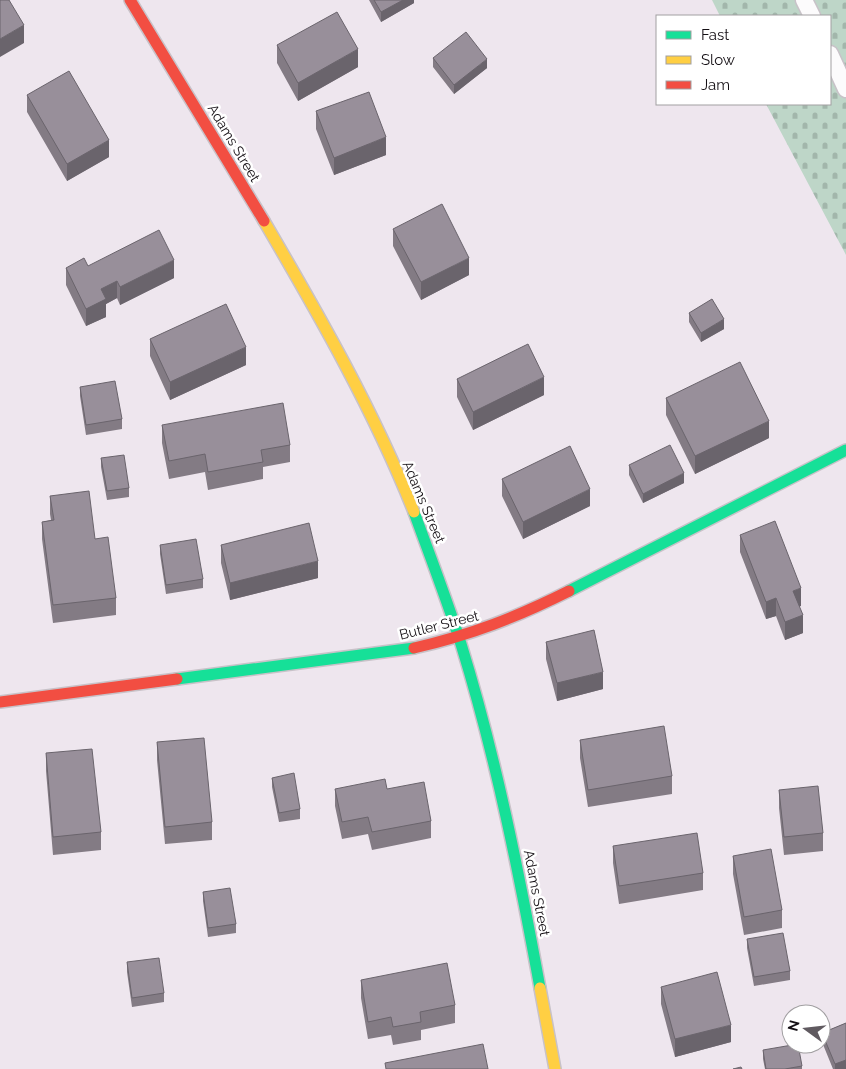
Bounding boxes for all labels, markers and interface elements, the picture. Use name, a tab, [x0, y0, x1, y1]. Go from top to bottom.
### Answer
legend	[656, 15, 831, 105]
text: Fast	[701, 26, 729, 44]
text: Slow	[701, 51, 735, 69]
text: Jam	[701, 76, 730, 94]
street label: Adams Street	[205, 101, 264, 185]
street label: Adams Street	[400, 459, 449, 546]
street label: Butler Street	[398, 607, 481, 643]
street label: Adams Street	[521, 848, 553, 938]
north arrow	[781, 1004, 831, 1054]
text: N	[784, 1018, 803, 1033]

